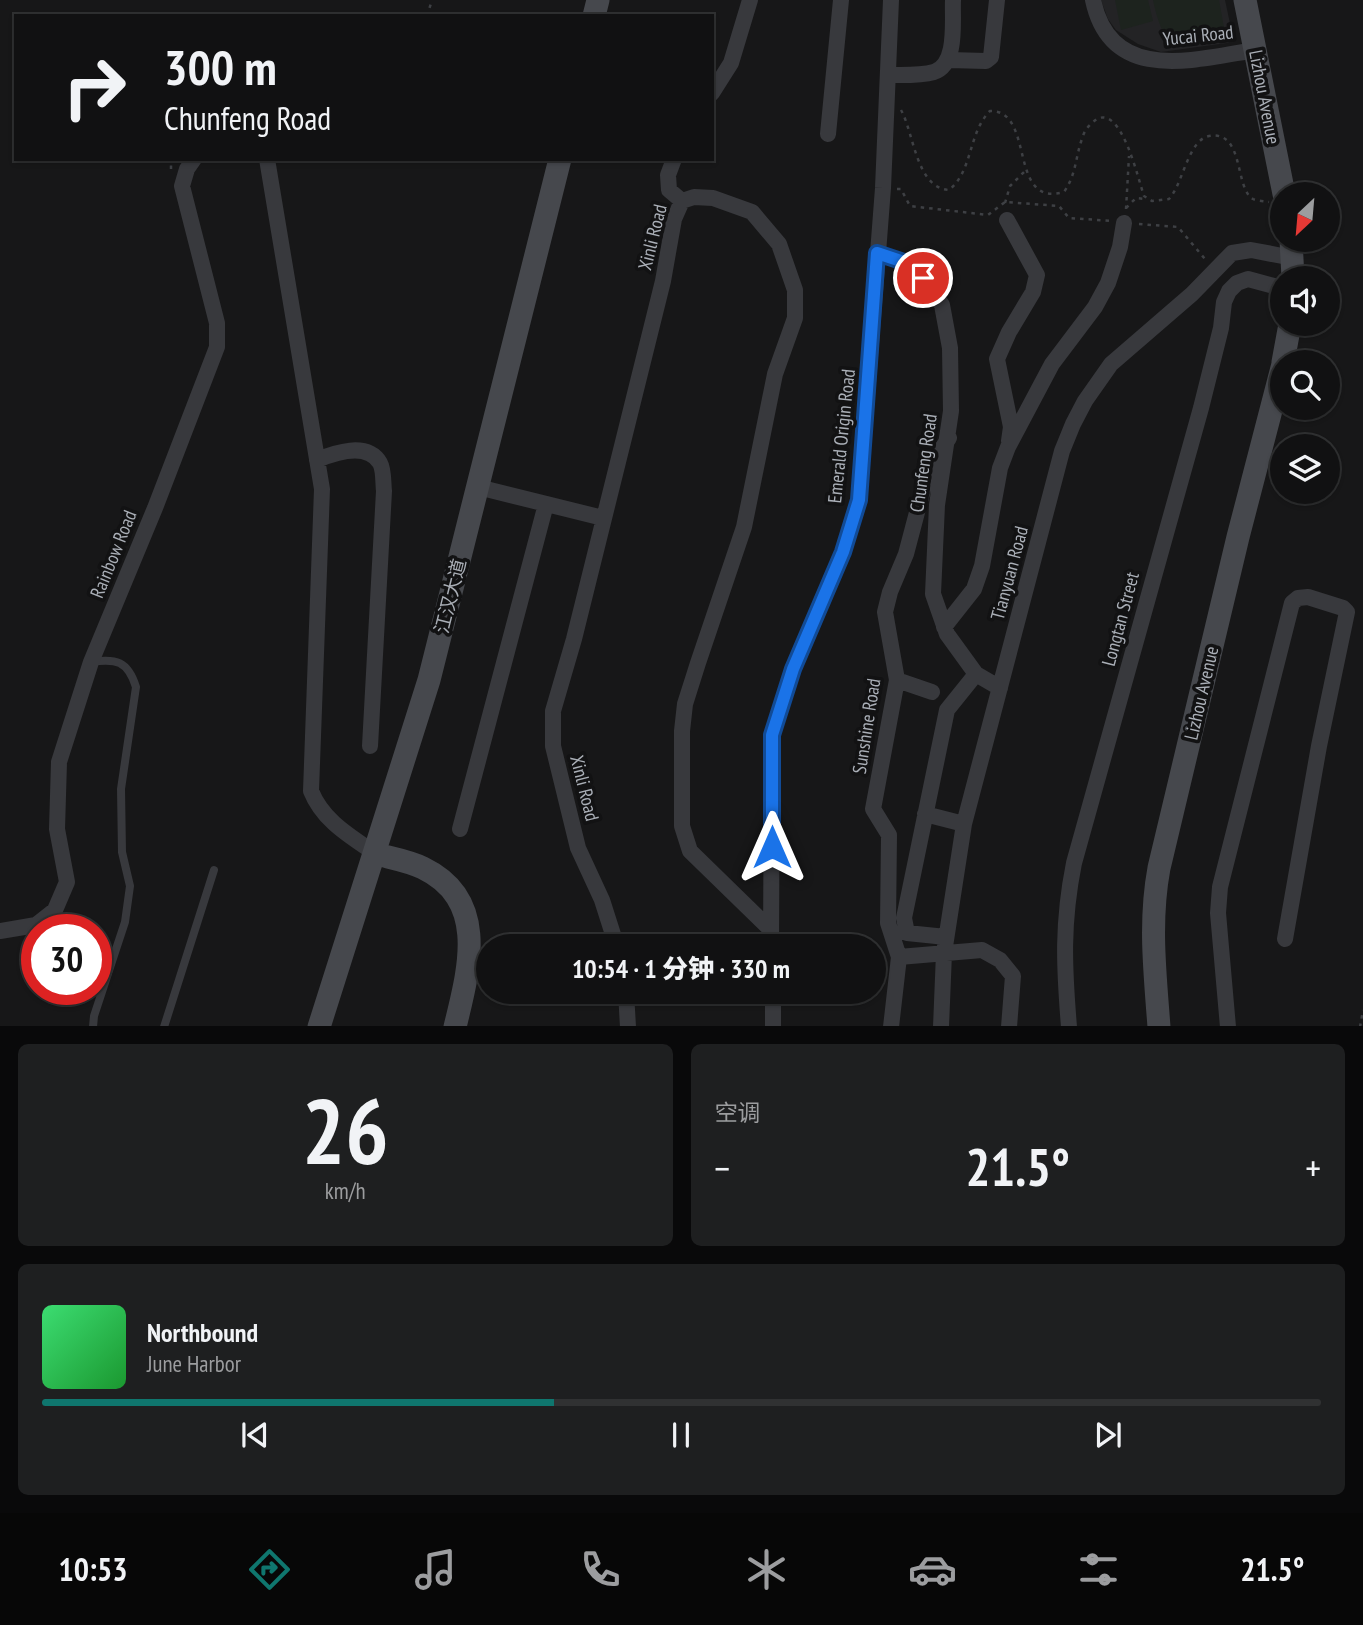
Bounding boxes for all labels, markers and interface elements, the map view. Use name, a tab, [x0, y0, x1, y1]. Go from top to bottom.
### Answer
street label: Yucai Road	[1162, 19, 1234, 51]
text: 300 m	[164, 35, 277, 99]
icon: right	[49, 42, 140, 133]
street label: Lizhou Avenue	[1244, 48, 1286, 146]
text: Chunfeng Road	[164, 97, 331, 139]
north arrow	[1270, 182, 1340, 252]
map controls	[1270, 182, 1340, 504]
street label: Xinli Road	[632, 202, 672, 272]
pin	[893, 248, 953, 308]
icon: arrive	[904, 259, 942, 297]
button: sound	[1270, 266, 1340, 336]
button: search	[1270, 350, 1340, 420]
street label: Emerald Origin Road	[822, 368, 860, 504]
street label: Chunfeng Road	[904, 412, 942, 514]
button: layers	[1270, 434, 1340, 504]
street label: Rainbow Road	[84, 506, 142, 602]
street label: Tianyuan Road	[985, 523, 1033, 623]
street label: 江汉大道	[429, 556, 471, 636]
street label: Longtan Street	[1096, 569, 1144, 669]
street label: Lizhou Avenue	[1179, 644, 1223, 742]
street label: Sunshine Road	[847, 677, 885, 775]
street label: Xinli Road	[565, 753, 605, 823]
position arrow	[735, 810, 809, 884]
speed limit sign: 30	[21, 914, 112, 1005]
text: 10:54 · 1 分钟 · 330 m	[572, 952, 790, 985]
text: 26	[302, 1071, 389, 1189]
text: 空调	[715, 1098, 761, 1127]
text: 21.5°	[965, 1133, 1070, 1200]
text: −	[715, 1143, 730, 1192]
text: +	[1305, 1143, 1321, 1192]
text: km/h	[325, 1176, 366, 1205]
text: Northbound	[147, 1316, 258, 1349]
text: June Harbor	[147, 1349, 241, 1378]
icon: previous	[236, 1416, 274, 1454]
icon: pause	[662, 1416, 700, 1454]
icon: next	[1089, 1416, 1127, 1454]
icon: directions	[245, 1545, 294, 1594]
icon: music	[411, 1545, 460, 1594]
icon: phone	[576, 1545, 625, 1594]
icon: climate	[742, 1545, 791, 1594]
icon: car	[908, 1545, 957, 1594]
icon: filters	[1074, 1545, 1123, 1594]
text: 10:53	[58, 1548, 128, 1590]
text: 21.5°	[1240, 1548, 1304, 1590]

